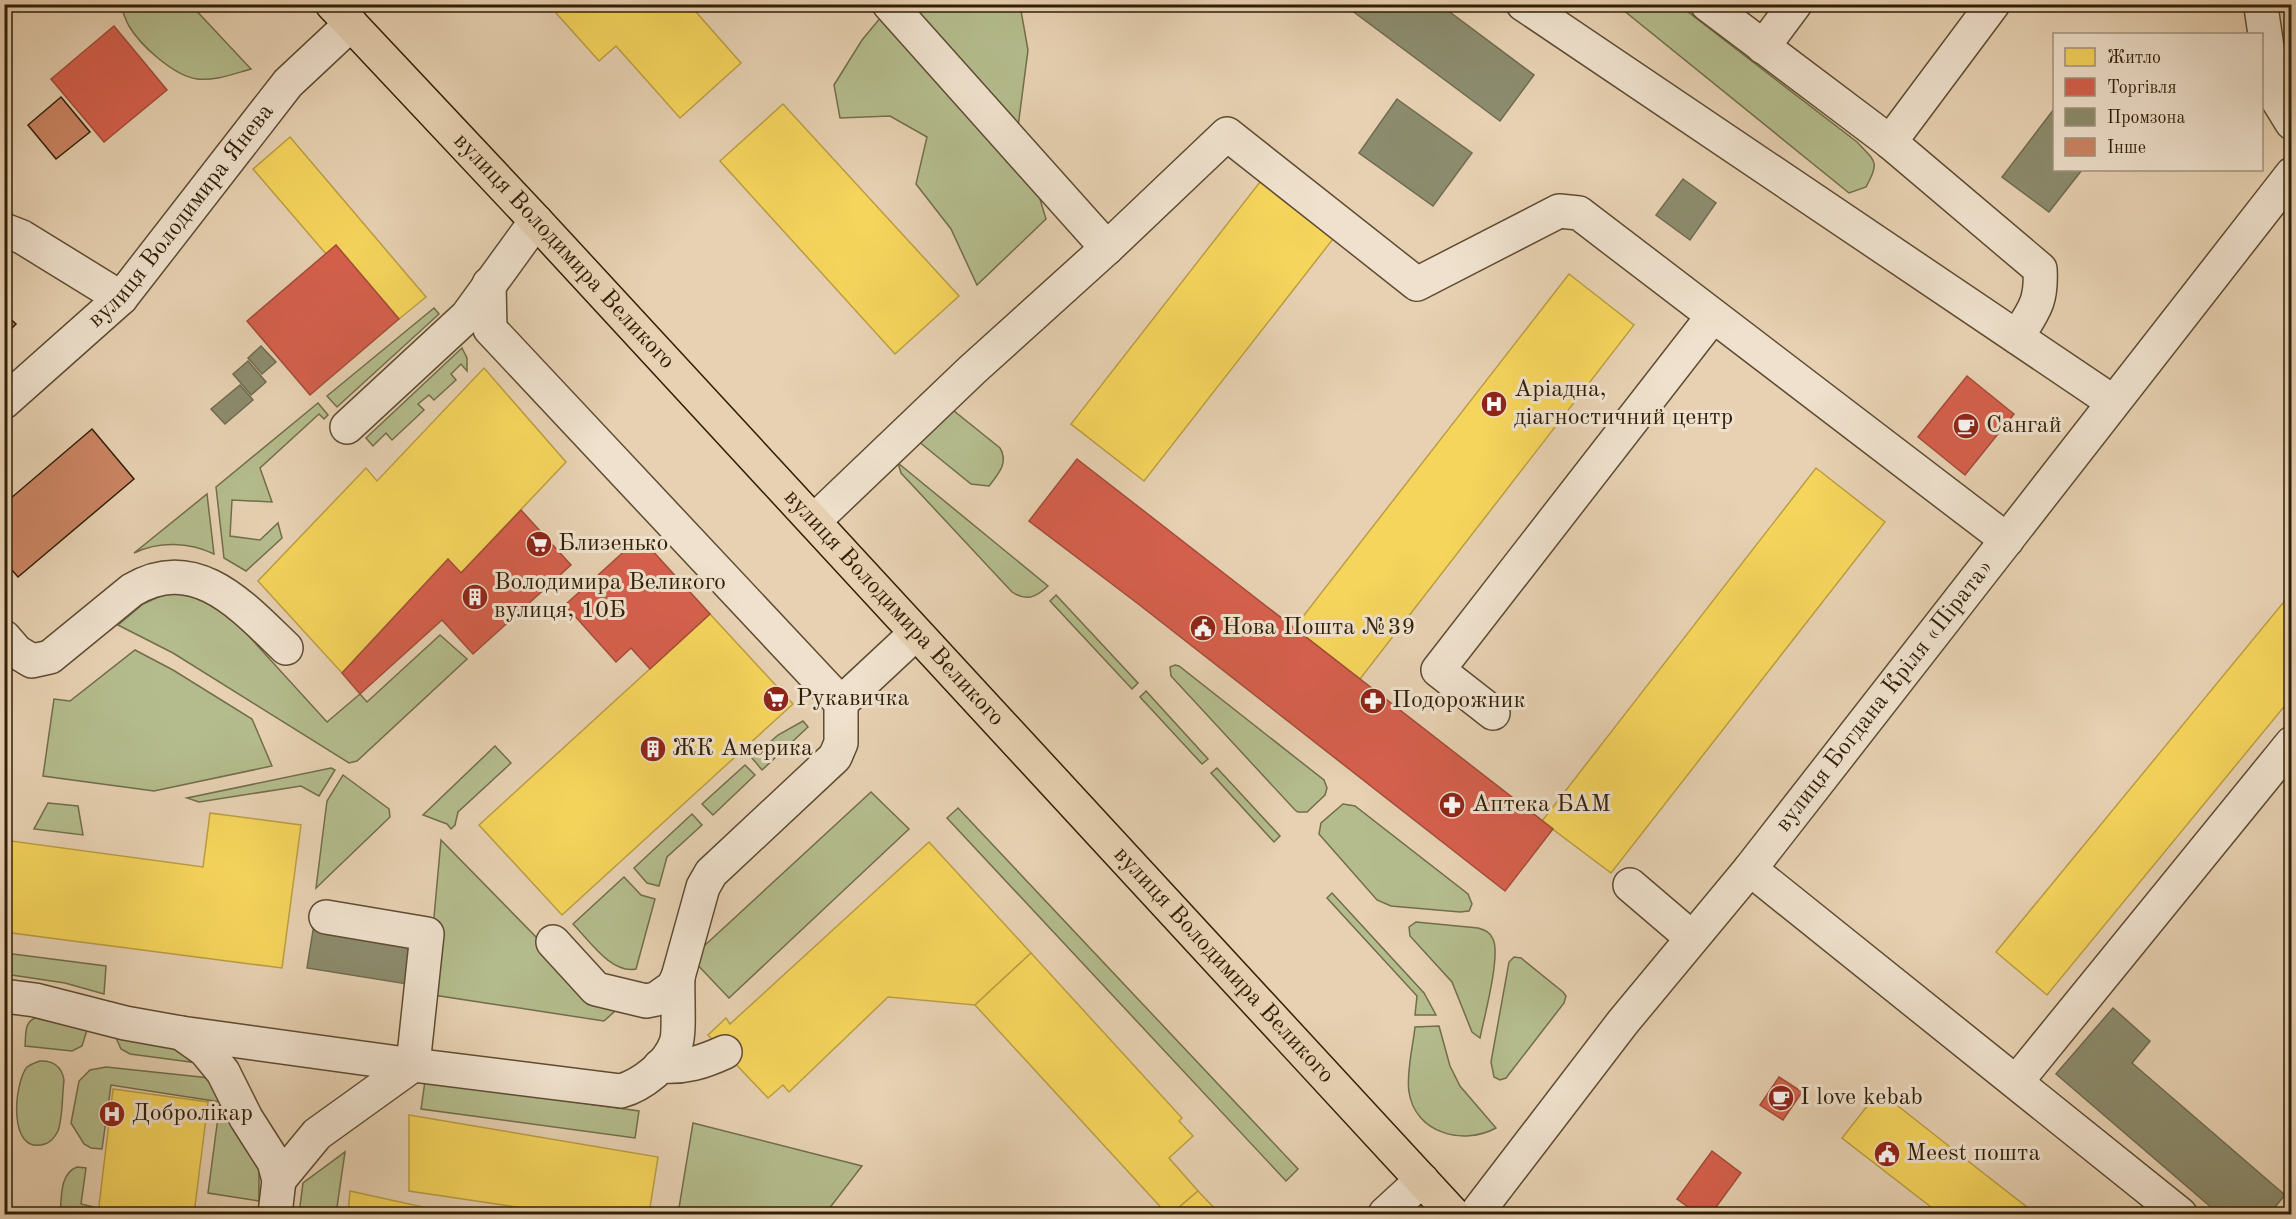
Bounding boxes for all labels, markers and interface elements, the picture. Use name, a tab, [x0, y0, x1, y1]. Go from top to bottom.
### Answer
legend	[2053, 33, 2263, 171]
text: Житло	[2107, 49, 2161, 67]
text: Торгівля	[2107, 79, 2177, 97]
street label: вулиця Володимира Янева	[84, 100, 279, 333]
text: Промзона	[2107, 109, 2185, 127]
street label: вулиця Володимира Великого	[448, 129, 679, 374]
text: Інше	[2107, 139, 2146, 157]
place label: Аріадна, діагностичний центр	[1514, 378, 1733, 430]
hospital icon: Аріадна, діагностичний центр	[1479, 389, 1509, 419]
cafe icon: Сангай	[1951, 411, 1981, 441]
place label: Сангай	[1986, 414, 2062, 438]
street label: вулиця Володимира Великого	[779, 485, 1008, 731]
supermarket icon: Близенько	[524, 529, 554, 559]
place label: Близенько	[558, 532, 669, 556]
street label: вулиця Богдана Кріля «Пірата»	[1772, 555, 1998, 837]
place label: Володимира Великого вулиця, 10Б	[494, 571, 726, 623]
building icon: Володимира Великого вулиця, 10Б	[460, 582, 490, 612]
public building icon: Нова Пошта №39	[1188, 613, 1218, 643]
place label: Нова Пошта №39	[1222, 616, 1415, 640]
supermarket icon: Рукавичка	[761, 684, 791, 714]
pharmacy icon: Подорожник	[1358, 686, 1388, 716]
place label: Рукавичка	[796, 687, 909, 711]
place label: Подорожник	[1392, 689, 1526, 713]
building icon: ЖК Америка	[638, 734, 668, 764]
place label: ЖК Америка	[672, 737, 813, 761]
pharmacy icon: Аптека БАМ	[1437, 790, 1467, 820]
place label: Аптека БАМ	[1472, 793, 1611, 817]
street label: вулиця Володимира Великого	[1109, 842, 1338, 1088]
cafe icon: I love kebab	[1766, 1083, 1796, 1113]
place label: I love kebab	[1800, 1086, 1923, 1110]
hospital icon: Добролікар	[97, 1099, 127, 1129]
place label: Добролікар	[132, 1102, 253, 1126]
public building icon: Meest пошта	[1872, 1139, 1902, 1169]
place label: Meest пошта	[1906, 1142, 2040, 1166]

